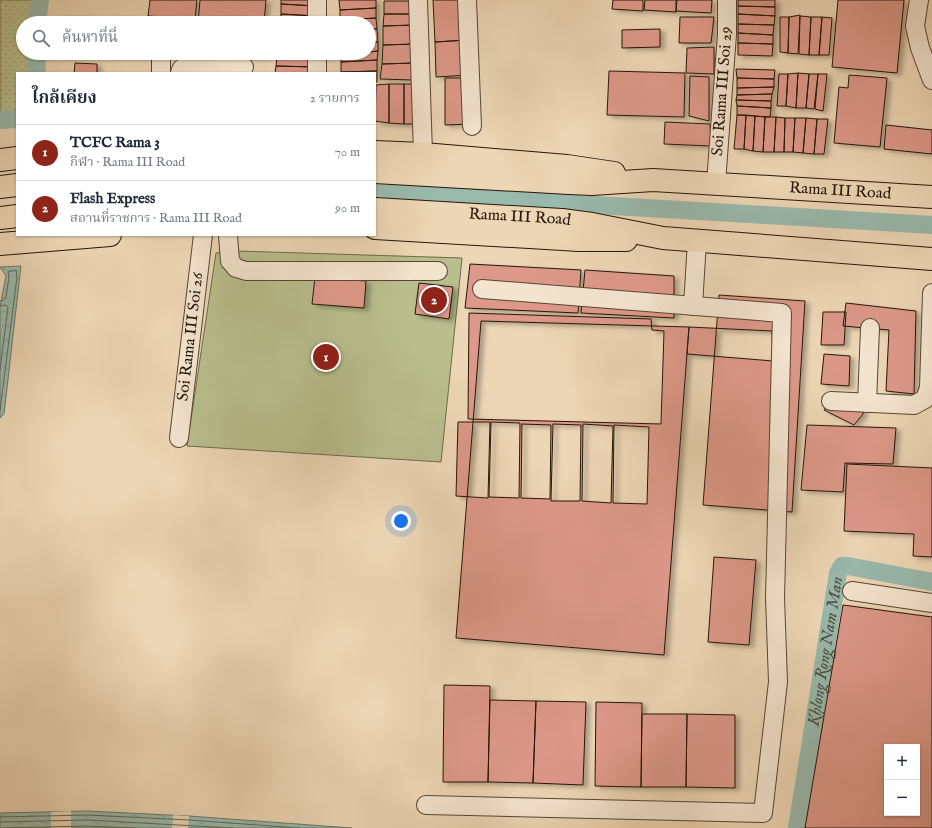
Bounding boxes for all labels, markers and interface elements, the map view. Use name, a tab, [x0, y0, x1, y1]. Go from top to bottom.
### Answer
search box	[16, 16, 376, 60]
icon: search	[30, 27, 52, 49]
street label: Soi Rama III Soi 29	[708, 27, 737, 157]
text: ค้นหาที่นี่	[62, 28, 118, 47]
text: ใกล้เคียง	[32, 88, 97, 109]
text: 2 รายการ	[310, 90, 360, 107]
text: TCFC Rama 3	[70, 133, 160, 152]
text: 1	[43, 144, 47, 161]
text: 70 m	[335, 144, 360, 161]
text: กีฬา · Rama III Road	[70, 154, 185, 171]
street label: Rama III Road	[789, 178, 892, 205]
text: Flash Express	[70, 189, 155, 208]
text: 2	[42, 200, 48, 217]
text: 90 m	[335, 200, 360, 217]
street label: Rama III Road	[468, 205, 572, 231]
text: สถานที่ราชการ · Rama III Road	[70, 210, 242, 227]
street label: Soi Rama III Soi 26	[173, 271, 209, 402]
pin: 2	[421, 285, 447, 315]
pin: 1	[313, 342, 339, 372]
your location	[391, 511, 411, 531]
water label: Khlong Rong Nam Man	[803, 575, 848, 729]
map controls	[884, 744, 920, 816]
button: +	[884, 744, 920, 780]
button: −	[884, 780, 920, 816]

